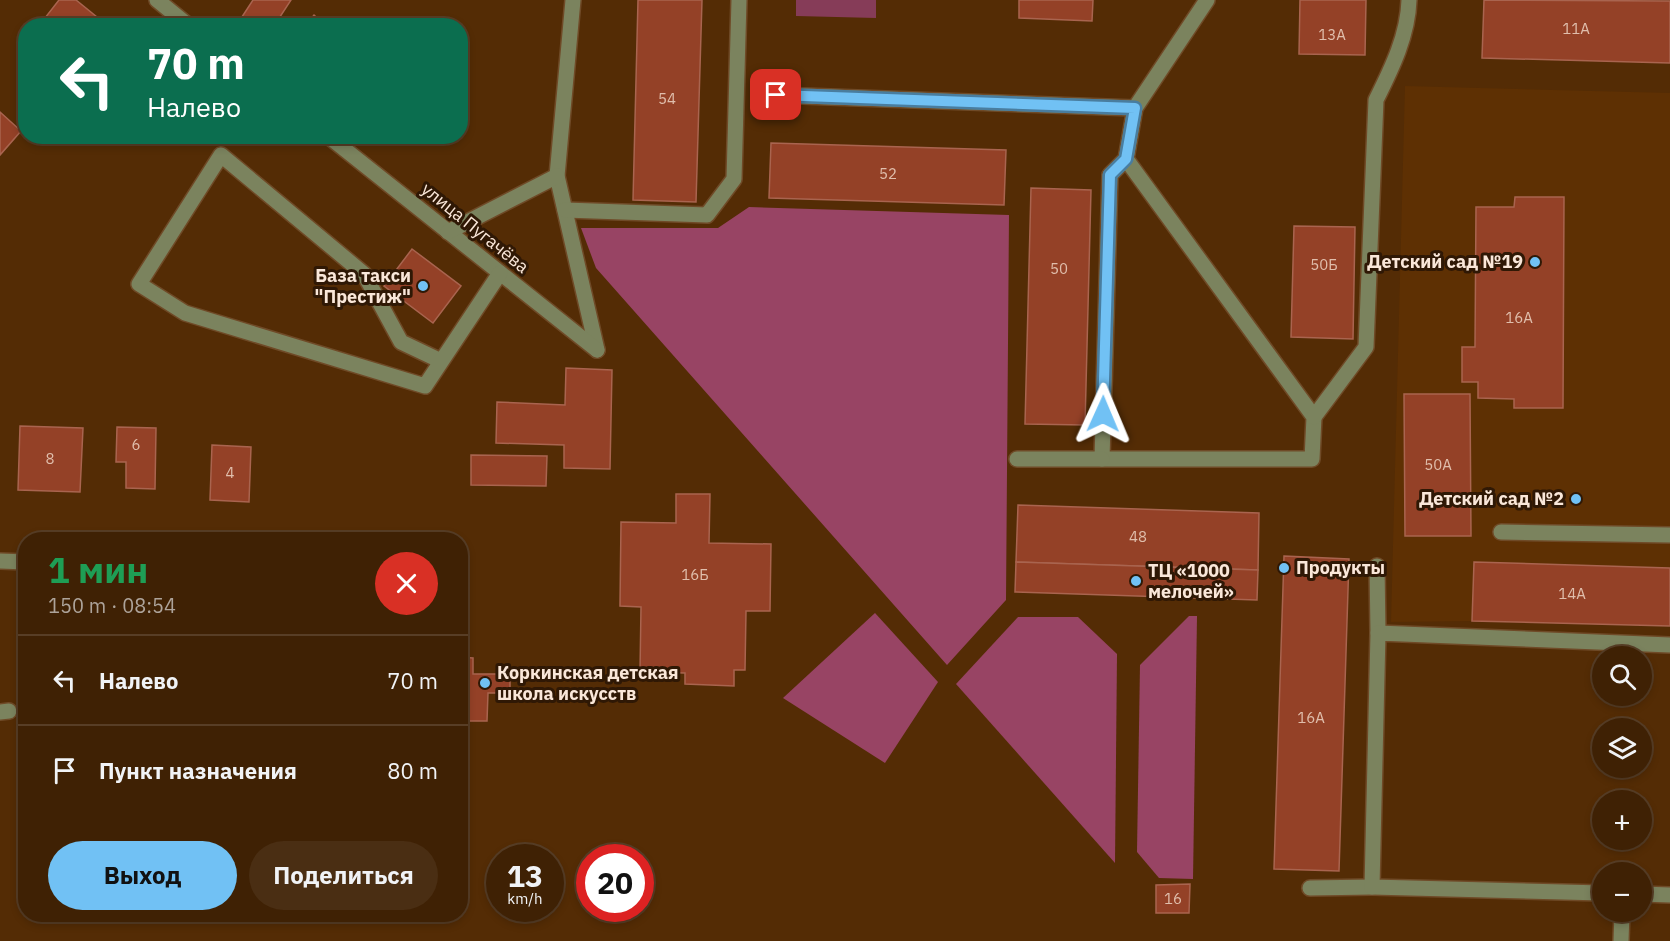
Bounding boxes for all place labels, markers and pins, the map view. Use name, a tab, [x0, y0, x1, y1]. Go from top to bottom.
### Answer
pin	[750, 69, 801, 120]
place label: Детский сад №19	[1367, 250, 1523, 273]
marker: Детский сад №19	[1528, 255, 1542, 269]
place label: База такси "Престиж"	[315, 264, 411, 308]
marker: База такси "Престиж"	[416, 279, 430, 293]
place label: Детский сад №2	[1419, 487, 1564, 510]
marker: Детский сад №2	[1569, 492, 1583, 506]
place label: Продукты	[1296, 556, 1385, 579]
place label: ТЦ «1000 мелочей»	[1148, 559, 1234, 603]
marker: Продукты	[1277, 561, 1291, 575]
marker: ТЦ «1000 мелочей»	[1129, 574, 1143, 588]
place label: Коркинская детская школа искусств	[497, 661, 679, 705]
marker: Коркинская детская школа искусств	[478, 676, 492, 690]

